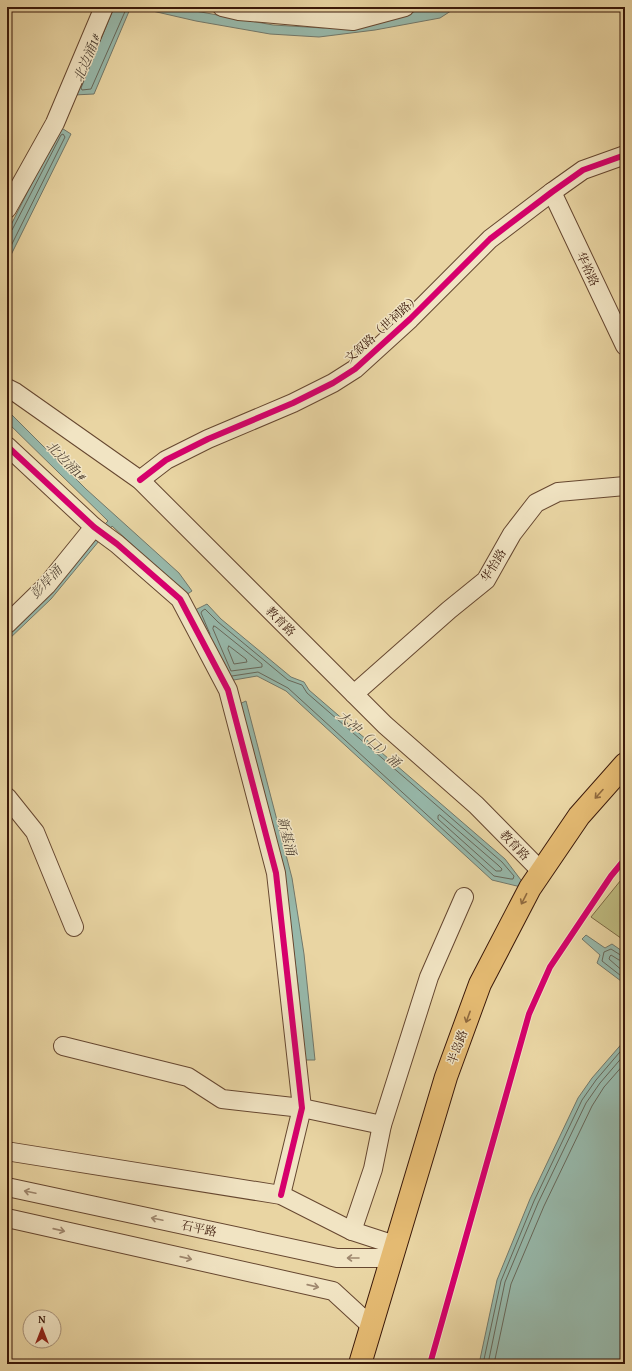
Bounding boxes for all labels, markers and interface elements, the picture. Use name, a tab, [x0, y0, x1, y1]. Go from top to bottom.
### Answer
water label: 北边涌1#	[69, 30, 106, 85]
street label: 华裕路	[573, 249, 603, 289]
street label: 文叙路（世祠路）	[341, 290, 423, 366]
water label: 北边涌1#	[42, 437, 91, 486]
street label: 华怡路	[476, 545, 510, 585]
water label: 彭岸涌	[26, 560, 68, 603]
street label: 教育路	[262, 602, 300, 640]
water label: 大冲（口）涌	[333, 706, 406, 773]
one-way arrow	[595, 788, 604, 798]
water label: 新基涌	[273, 815, 301, 859]
street label: 教育路	[496, 826, 534, 864]
one-way arrow	[520, 893, 527, 905]
one-way arrow	[464, 1010, 472, 1022]
street label: 半岛路	[443, 1027, 471, 1067]
one-way arrow	[24, 1188, 37, 1196]
one-way arrow	[151, 1215, 164, 1223]
street label: 石平路	[180, 1216, 218, 1240]
one-way arrow	[52, 1226, 65, 1234]
one-way arrow	[179, 1254, 192, 1262]
one-way arrow	[347, 1254, 360, 1262]
one-way arrow	[306, 1283, 319, 1291]
north arrow	[22, 1309, 62, 1349]
text: N	[38, 1311, 46, 1327]

